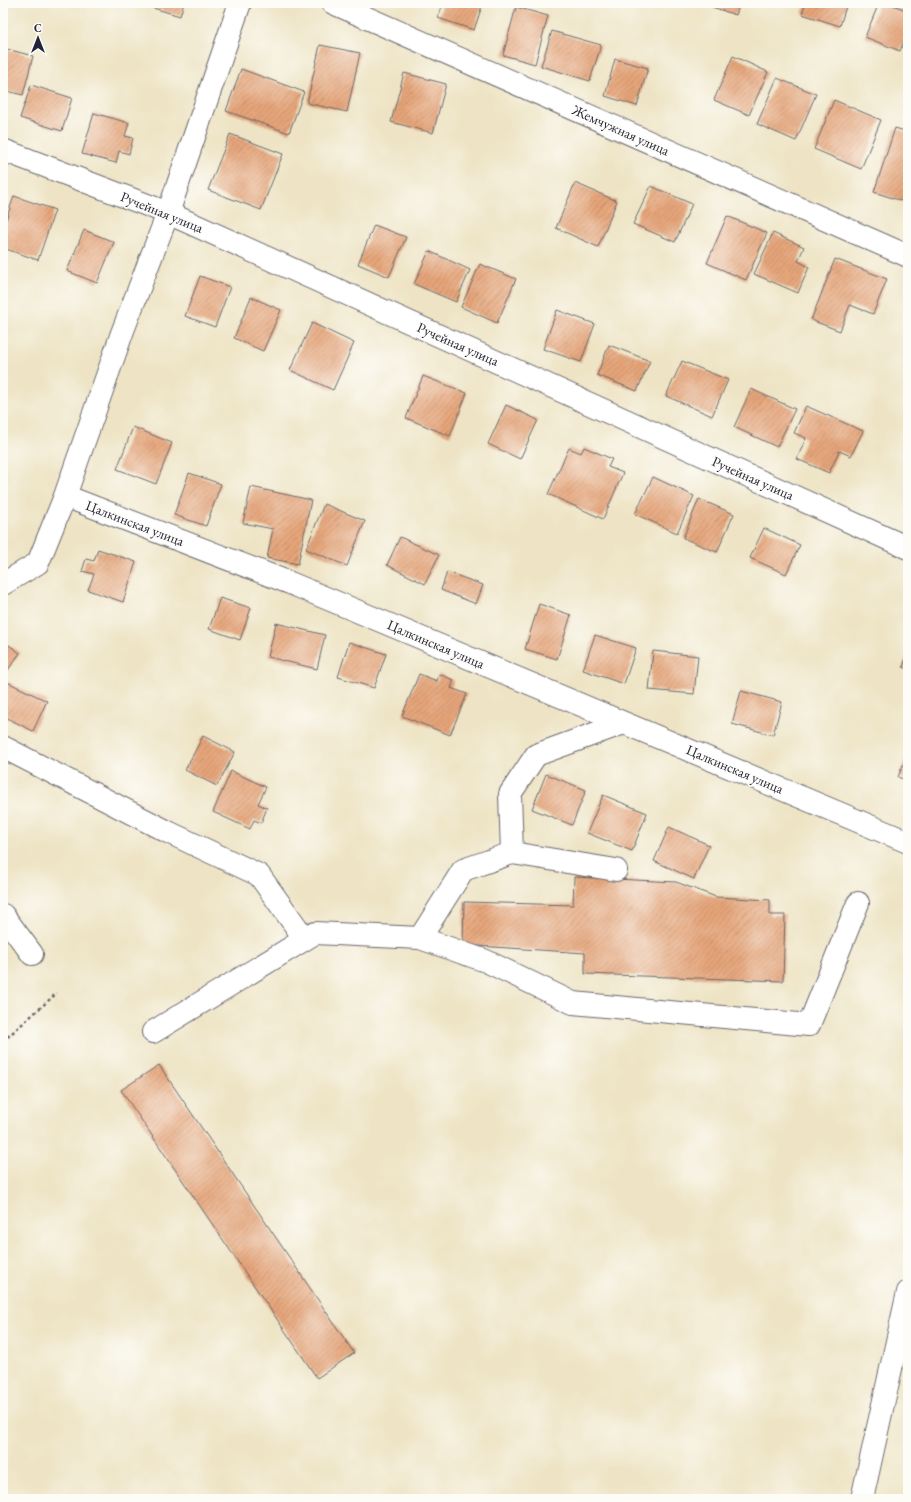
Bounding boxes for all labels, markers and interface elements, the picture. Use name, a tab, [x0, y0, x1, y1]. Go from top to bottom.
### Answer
north arrow	[18, 18, 58, 58]
text: С	[34, 21, 42, 35]
street label: Жемчужная улица	[569, 100, 673, 160]
street label: Ручейная улица	[118, 187, 206, 237]
street label: Ручейная улица	[414, 318, 502, 370]
street label: Ручейная улица	[709, 452, 797, 504]
street label: Цалкинская улица	[83, 496, 187, 550]
street label: Цалкинская улица	[385, 615, 488, 673]
street label: Цалкинская улица	[684, 740, 787, 798]

